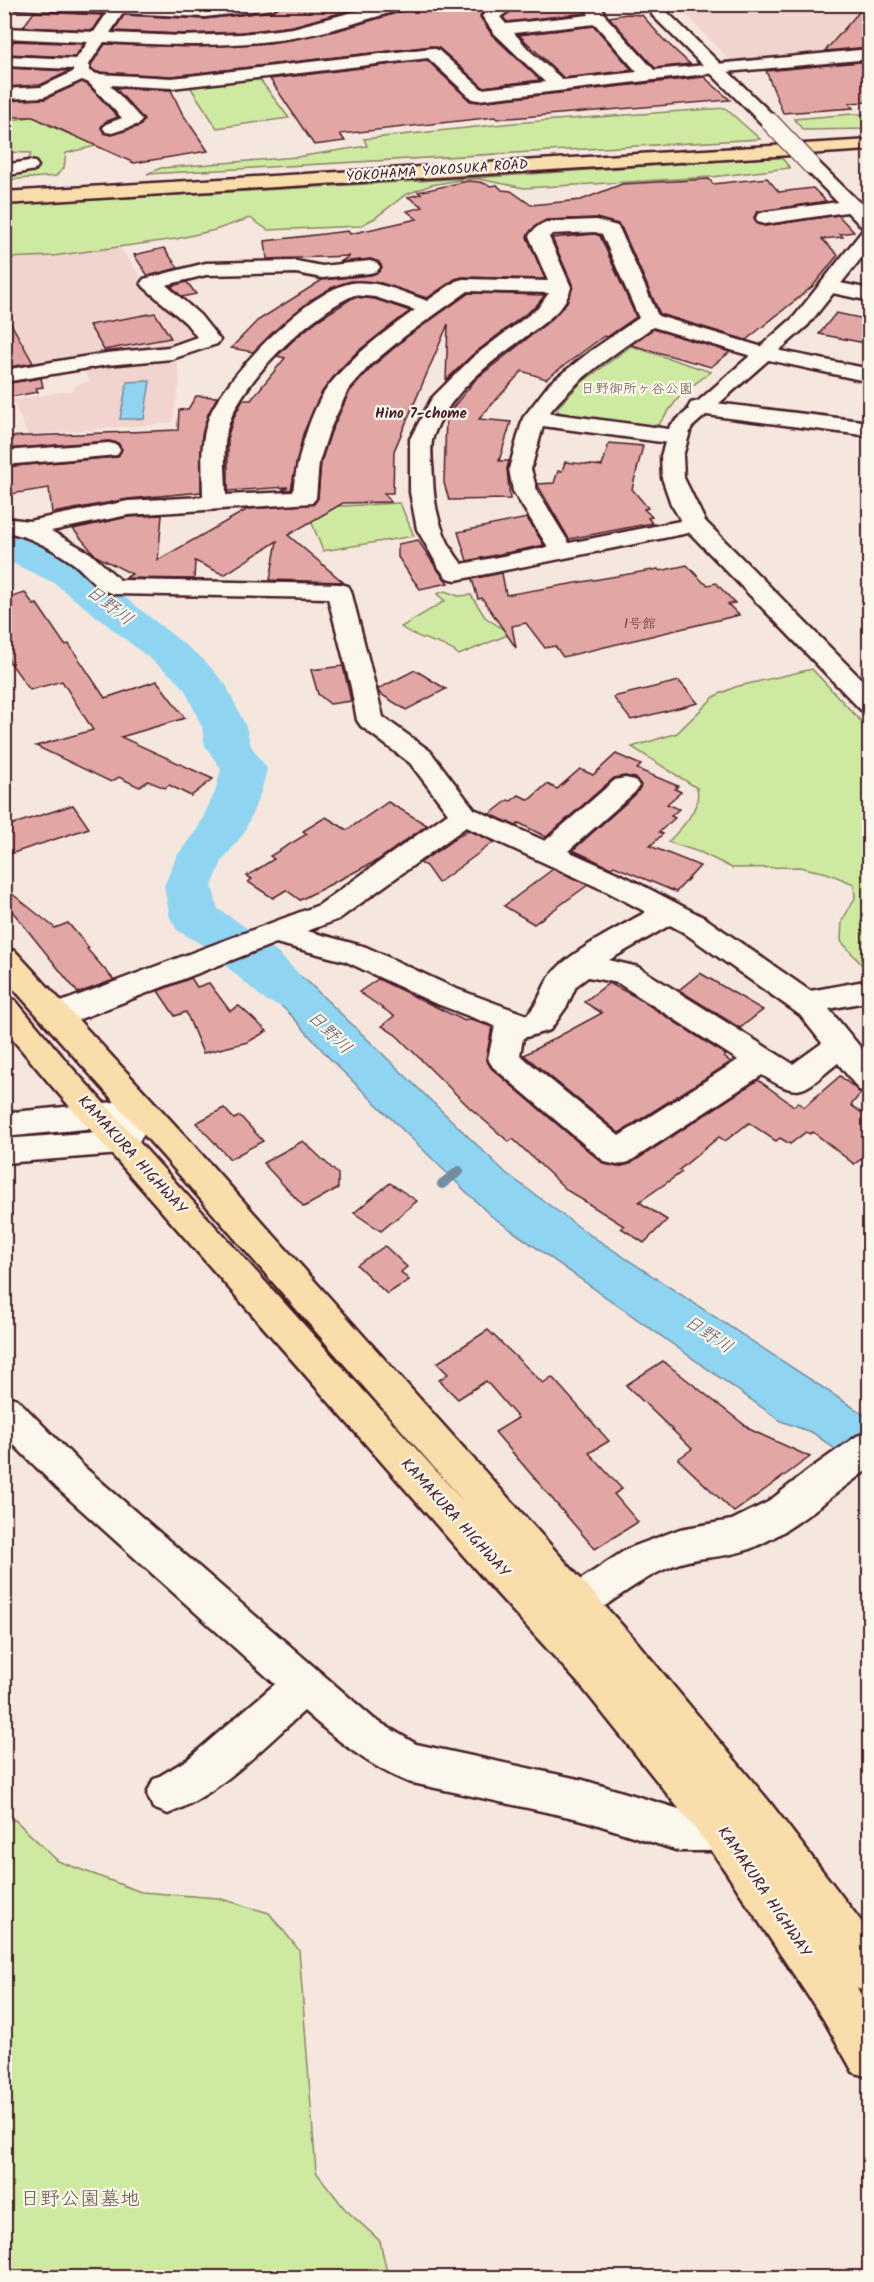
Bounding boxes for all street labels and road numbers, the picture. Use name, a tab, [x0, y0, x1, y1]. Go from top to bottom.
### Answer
street label: YOKOHAMA YOKOSUKA ROAD	[345, 154, 529, 188]
street label: KAMAKURA HIGHWAY	[71, 1090, 193, 1221]
street label: KAMAKURA HIGHWAY	[394, 1453, 516, 1584]
street label: KAMAKURA HIGHWAY	[711, 1821, 818, 1963]

